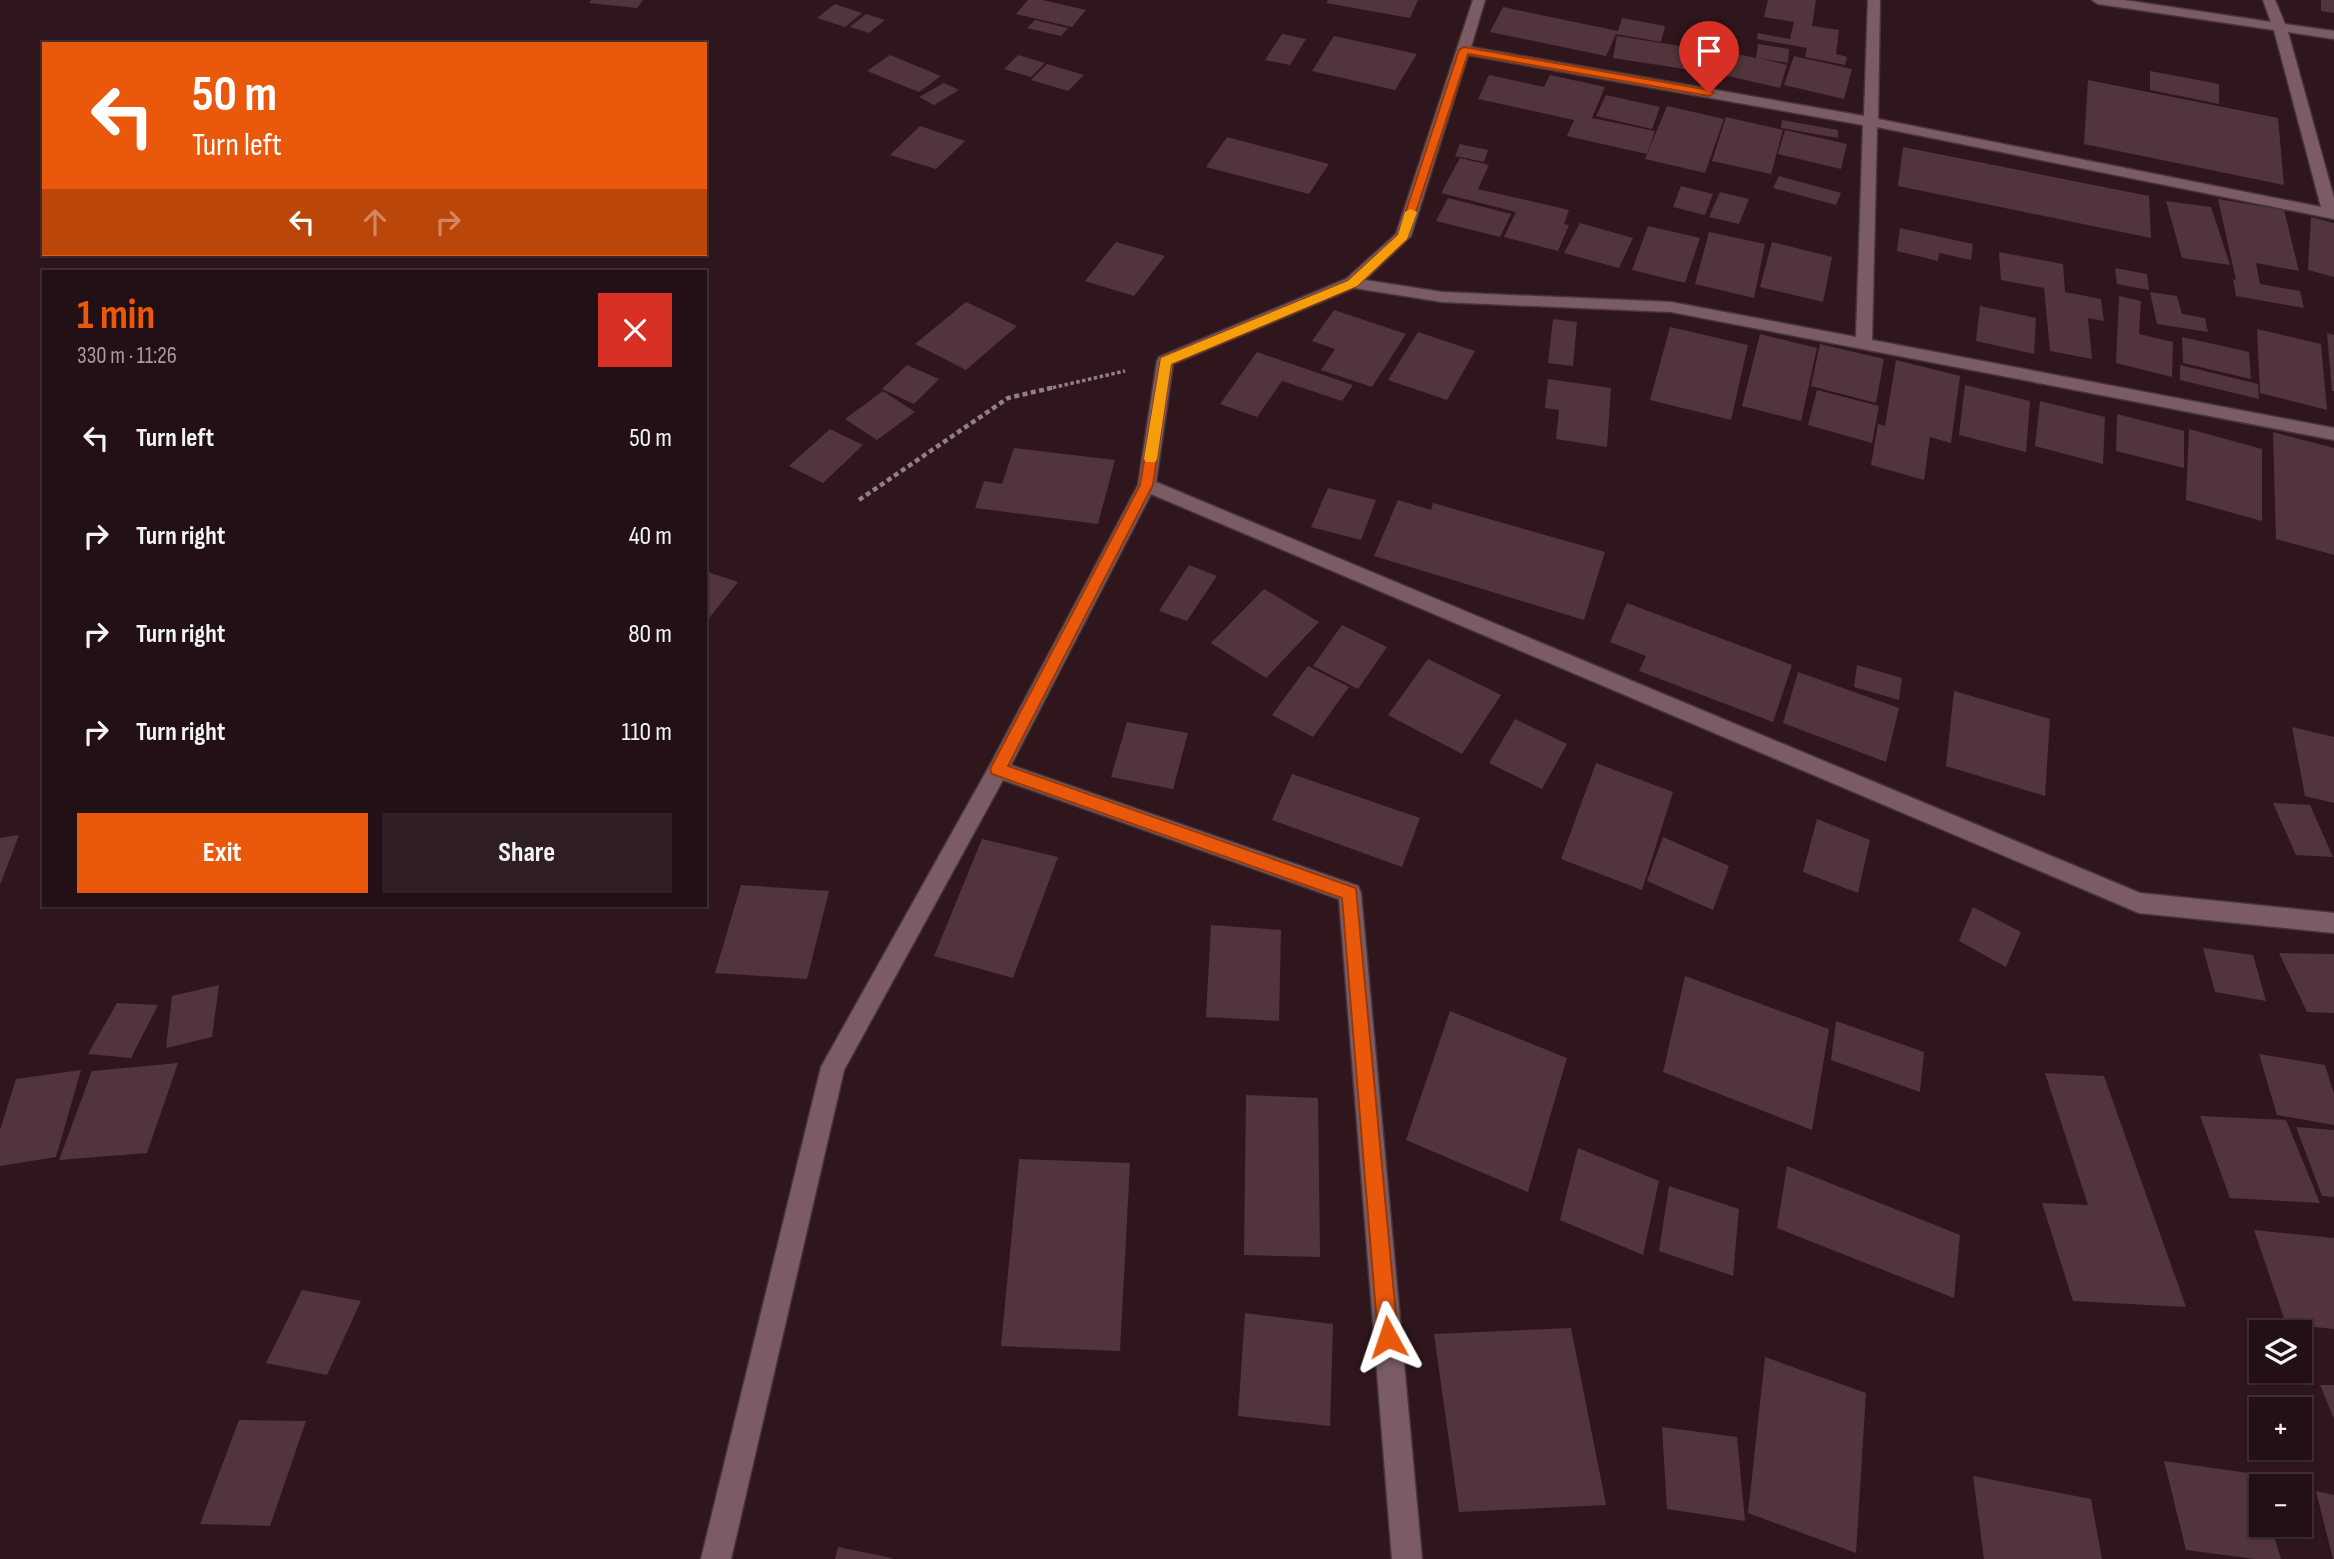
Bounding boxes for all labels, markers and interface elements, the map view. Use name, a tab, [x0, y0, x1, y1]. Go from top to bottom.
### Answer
pin	[1679, 21, 1739, 93]
icon: arrive	[1690, 32, 1728, 70]
text: 50 m	[192, 66, 277, 125]
icon: left	[77, 70, 168, 161]
text: Turn left	[192, 126, 282, 165]
icon: left	[283, 203, 321, 241]
icon: ahead	[356, 203, 394, 241]
icon: right	[429, 203, 467, 241]
text: 1 min	[77, 290, 155, 341]
button: close	[598, 293, 672, 367]
text: 330 m · 11:26	[77, 342, 177, 370]
icon: left	[77, 419, 115, 457]
text: Turn left	[136, 423, 214, 454]
text: 50 m	[629, 423, 672, 454]
icon: right	[77, 517, 115, 555]
text: Turn right	[136, 521, 225, 552]
text: 40 m	[629, 521, 672, 552]
icon: right	[77, 615, 115, 653]
text: Turn right	[136, 619, 225, 650]
text: 80 m	[628, 619, 672, 650]
icon: right	[77, 713, 115, 751]
text: Turn right	[136, 717, 225, 748]
text: 110 m	[621, 717, 672, 748]
button: Exit	[77, 813, 368, 893]
button: Share	[382, 813, 672, 893]
position arrow	[1351, 1300, 1425, 1374]
map controls	[2249, 1320, 2312, 1537]
button: layers	[2249, 1320, 2312, 1383]
button: +	[2249, 1397, 2312, 1460]
button: −	[2249, 1474, 2312, 1537]

